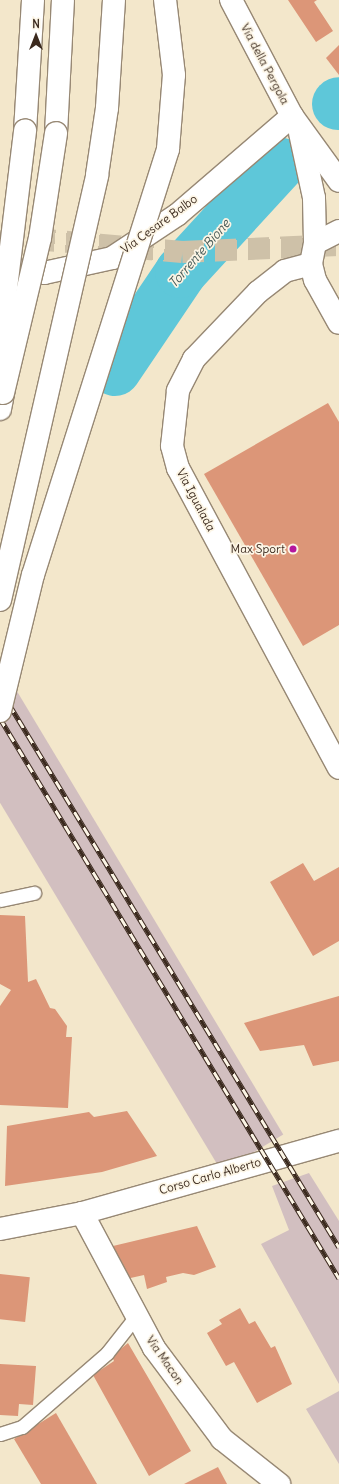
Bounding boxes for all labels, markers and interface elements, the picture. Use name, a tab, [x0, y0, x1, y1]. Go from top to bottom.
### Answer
north arrow	[16, 16, 56, 56]
text: N	[32, 17, 40, 31]
street label: Via della Pergola	[238, 21, 292, 107]
street label: Via Cesare Balbo	[118, 191, 200, 257]
water label: Torrente Bione	[166, 217, 234, 291]
street label: Via Igualada	[173, 466, 219, 534]
place label: Max Sport	[231, 542, 285, 556]
marker: Max Sport	[288, 544, 298, 554]
street label: Corso Carlo Alberto	[157, 1155, 263, 1197]
street label: Via Macon	[143, 1333, 187, 1387]

